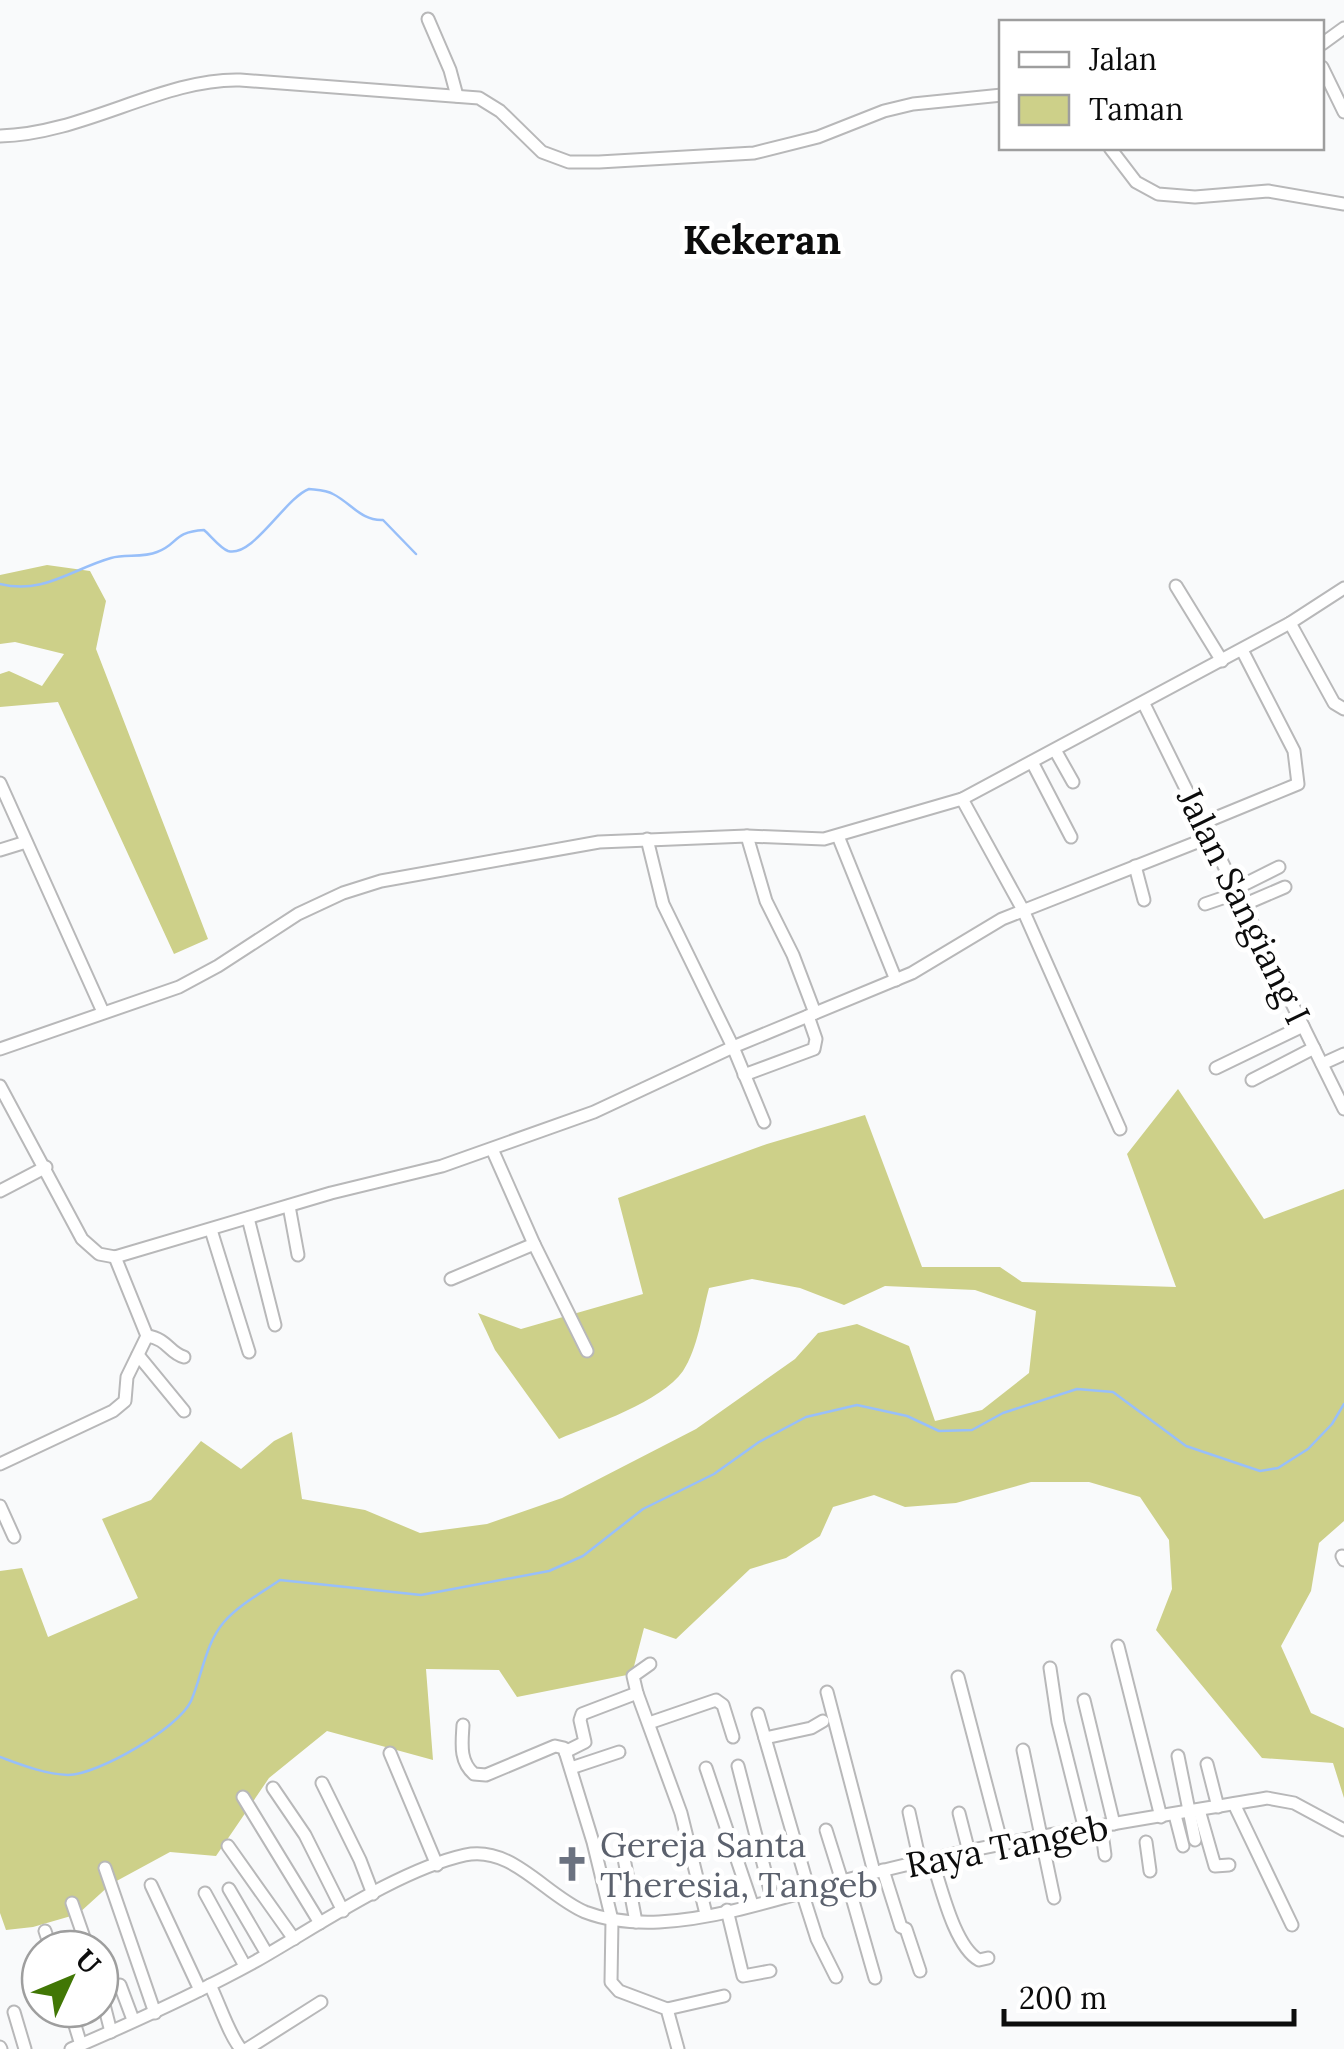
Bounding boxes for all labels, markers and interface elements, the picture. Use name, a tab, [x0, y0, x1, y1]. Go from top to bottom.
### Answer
legend	[999, 20, 1324, 150]
text: Jalan	[1088, 40, 1157, 78]
text: Taman	[1089, 90, 1183, 128]
district label: Kekeran	[683, 214, 841, 265]
street label: Jalan Sangiang I	[1167, 780, 1321, 1032]
street label: Raya Tangeb	[902, 1804, 1112, 1888]
place label: Gereja Santa Theresia, Tangeb	[600, 1822, 878, 1907]
church icon: Gereja Santa Theresia, Tangeb	[553, 1845, 591, 1883]
north arrow	[20, 1929, 120, 2029]
text: U	[68, 1941, 108, 1982]
scale bar	[1004, 1964, 1294, 2026]
text: 200 m	[1019, 1979, 1107, 2017]

